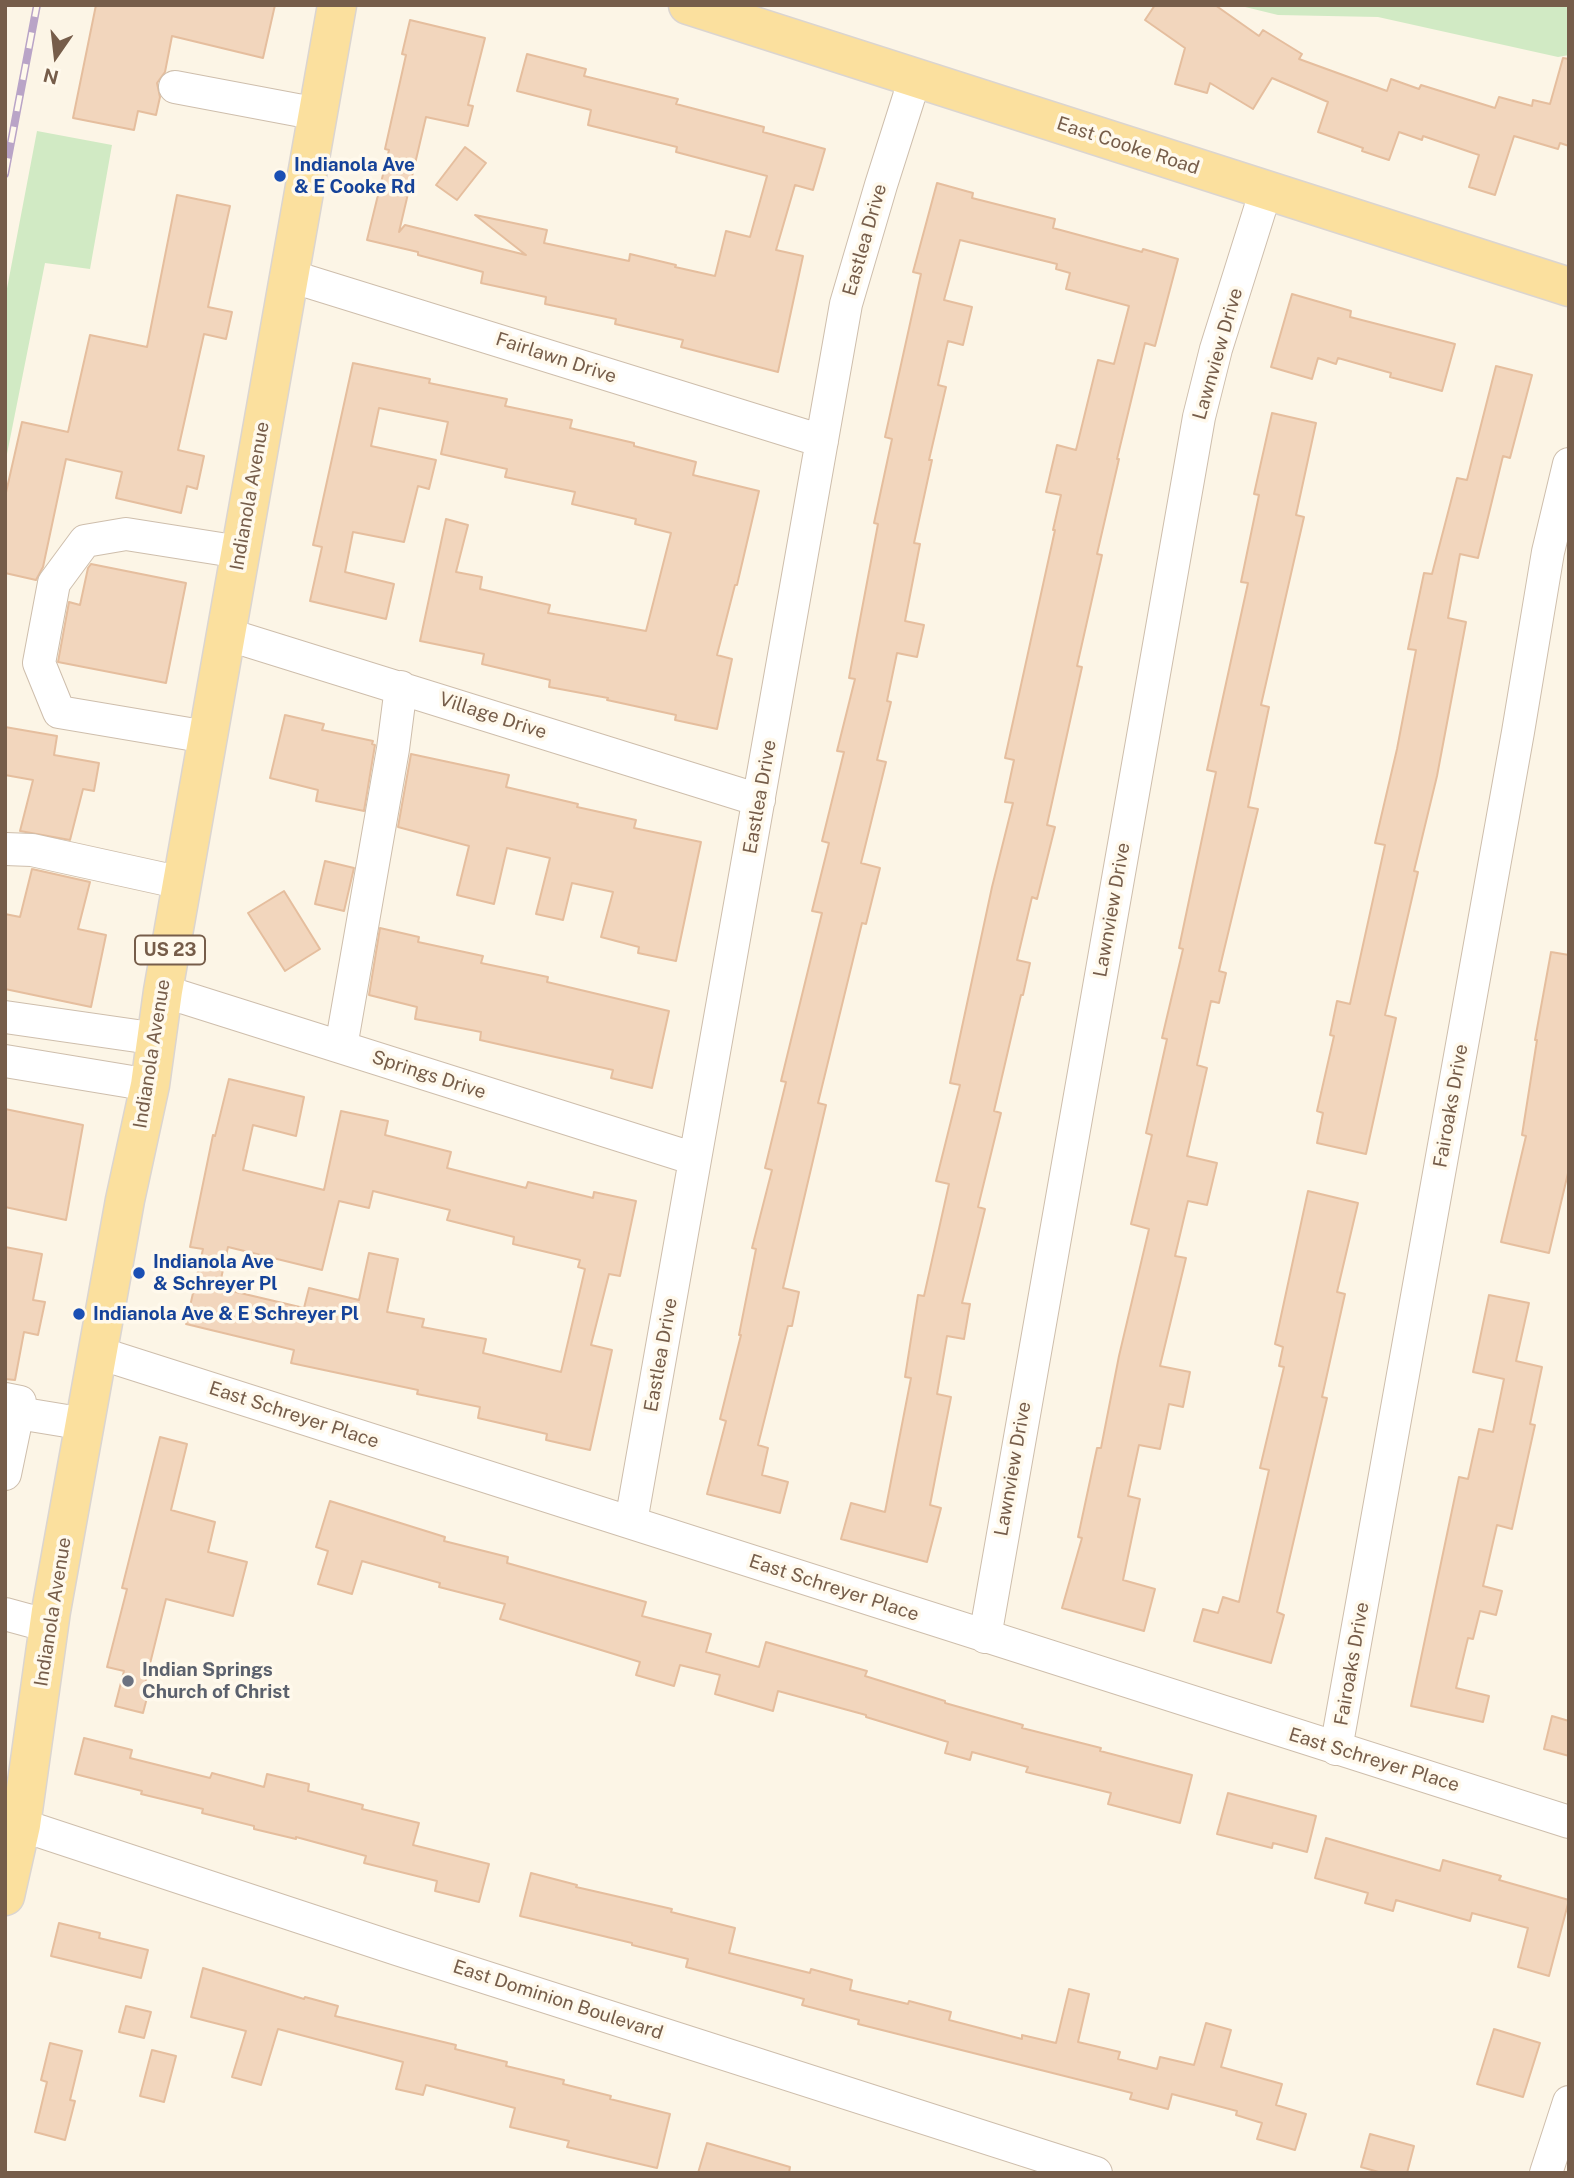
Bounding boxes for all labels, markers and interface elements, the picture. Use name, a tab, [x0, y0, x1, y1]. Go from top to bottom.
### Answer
north arrow	[21, 21, 91, 91]
text: N	[41, 64, 61, 89]
street label: East Cooke Road	[1054, 112, 1202, 180]
place label: Indianola Ave & E Cooke Rd	[294, 154, 415, 198]
marker: Indianola Ave & E Cooke Rd	[272, 168, 288, 184]
street label: Eastlea Drive	[838, 181, 892, 299]
street label: Lawnview Drive	[1188, 285, 1248, 423]
street label: Fairlawn Drive	[493, 328, 619, 388]
street label: Indianola Avenue	[226, 420, 274, 572]
street label: Village Drive	[436, 688, 550, 744]
street label: Eastlea Drive	[739, 738, 781, 856]
street label: Lawnview Drive	[1089, 841, 1135, 979]
road number: US 23	[135, 936, 205, 965]
street label: Indianola Avenue	[129, 978, 175, 1130]
street label: Fairoaks Drive	[1429, 1042, 1473, 1170]
street label: Springs Drive	[369, 1046, 489, 1104]
place label: Indianola Ave & Schreyer Pl	[153, 1251, 277, 1295]
marker: Indianola Ave & Schreyer Pl	[131, 1265, 147, 1281]
street label: Eastlea Drive	[640, 1296, 682, 1414]
place label: Indianola Ave & E Schreyer Pl	[93, 1303, 359, 1325]
marker: Indianola Ave & E Schreyer Pl	[71, 1306, 87, 1322]
street label: East Schreyer Place	[206, 1377, 382, 1453]
street label: Lawnview Drive	[990, 1400, 1036, 1538]
street label: Indianola Avenue	[30, 1536, 76, 1688]
street label: East Schreyer Place	[746, 1550, 922, 1626]
street label: Fairoaks Drive	[1330, 1600, 1374, 1728]
place label: Indian Springs Church of Christ	[142, 1659, 290, 1703]
marker: Indian Springs Church of Christ	[120, 1673, 136, 1689]
street label: East Schreyer Place	[1286, 1723, 1462, 1797]
street label: East Dominion Boulevard	[450, 1955, 666, 2045]

